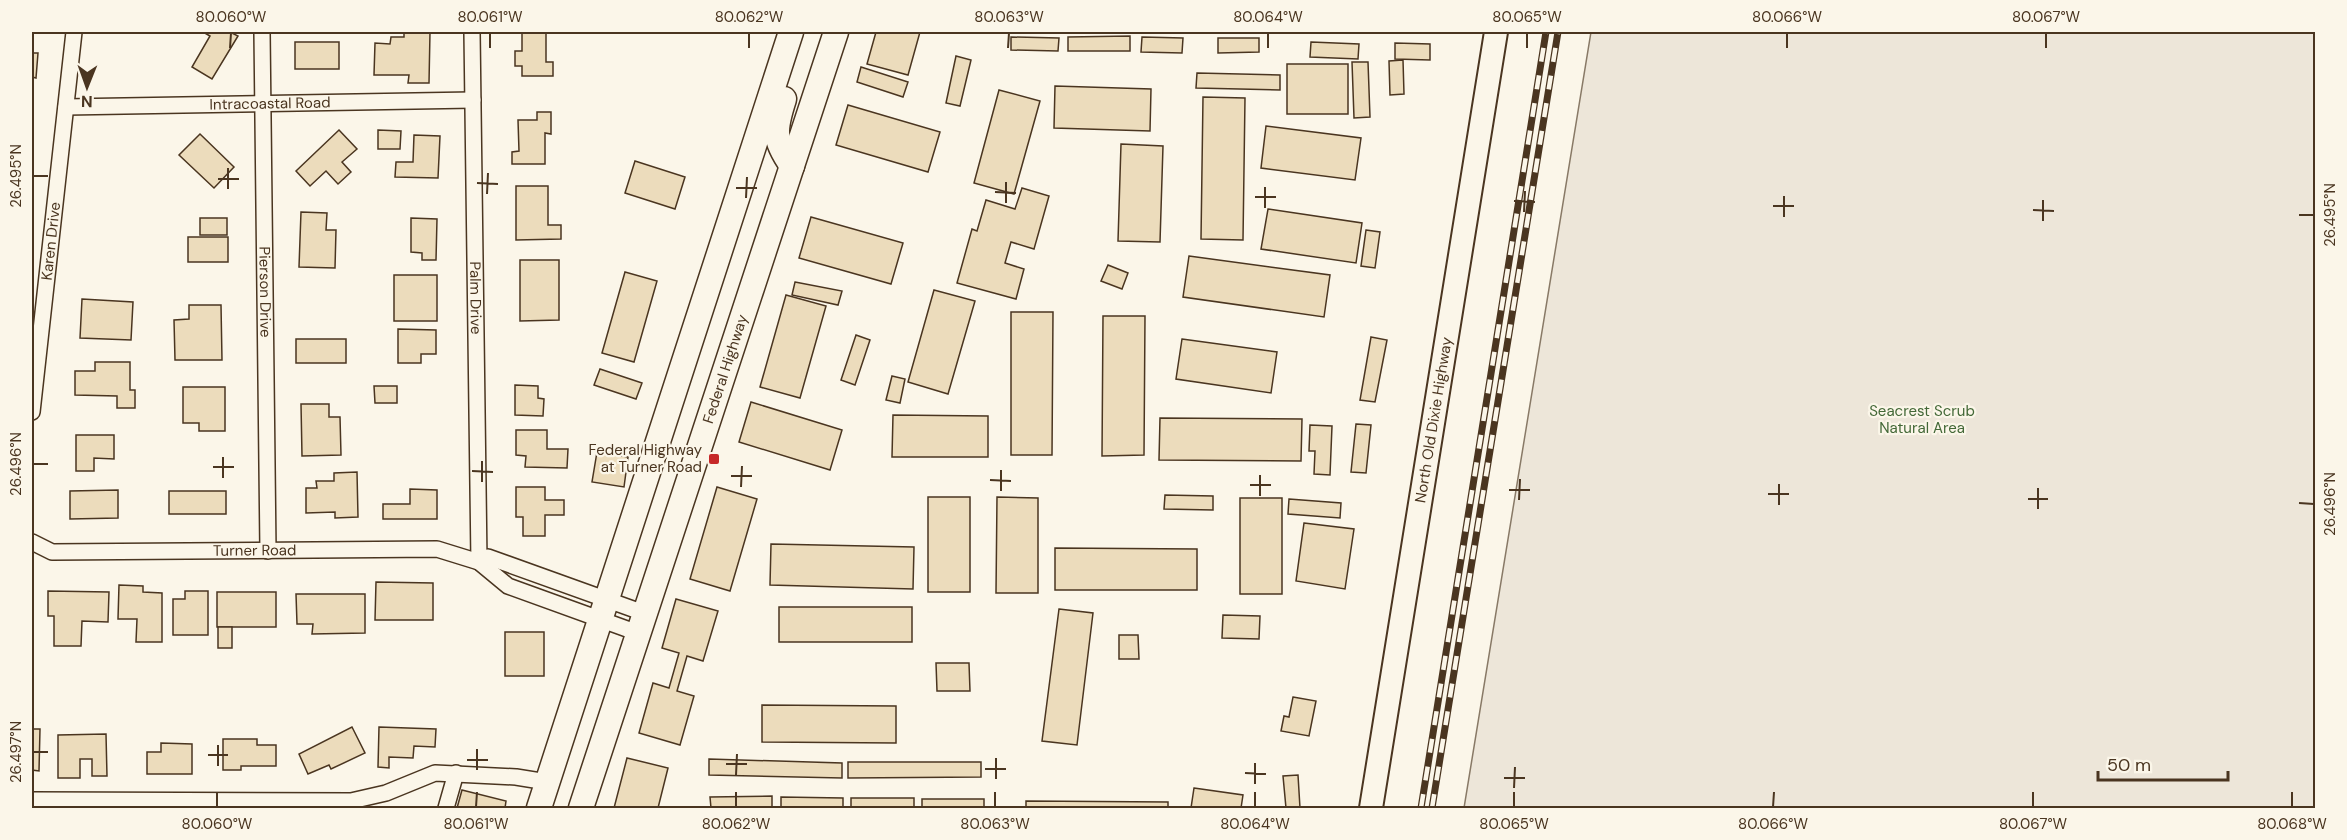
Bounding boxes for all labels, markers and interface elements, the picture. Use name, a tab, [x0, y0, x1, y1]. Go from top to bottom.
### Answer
text: 80.060°W	[196, 7, 267, 27]
text: 80.061°W	[457, 7, 523, 27]
text: 80.062°W	[715, 7, 784, 27]
text: 80.063°W	[974, 7, 1044, 27]
text: 80.064°W	[1233, 7, 1303, 27]
text: 80.065°W	[1492, 7, 1562, 27]
text: 80.066°W	[1752, 7, 1822, 27]
text: 80.067°W	[2012, 7, 2081, 27]
north arrow	[57, 57, 117, 117]
text: N	[81, 91, 93, 112]
street label: Intracoastal Road	[209, 92, 331, 115]
text: 26.495°N	[6, 144, 26, 208]
text: 26.495°N	[2320, 183, 2340, 247]
street label: Karen Drive	[37, 201, 65, 281]
street label: Pierson Drive	[254, 246, 276, 338]
street label: Palm Drive	[465, 261, 486, 335]
street label: Federal Highway	[698, 311, 753, 426]
street label: North Old Dixie Highway	[1410, 335, 1457, 504]
park label: Seacrest Scrub Natural Area	[1869, 401, 1975, 438]
text: 26.496°N	[6, 432, 26, 496]
place label: Federal Highway at Turner Road	[589, 440, 703, 477]
marker: Federal Highway at Turner Road	[707, 452, 721, 466]
text: 26.496°N	[2320, 472, 2340, 536]
street label: Turner Road	[213, 540, 296, 561]
text: 26.497°N	[6, 721, 26, 783]
scale bar	[2098, 744, 2228, 782]
text: 50 m	[2107, 753, 2151, 777]
text: 80.060°W	[182, 814, 253, 834]
text: 80.061°W	[443, 814, 509, 834]
text: 80.062°W	[702, 814, 771, 834]
text: 80.063°W	[960, 814, 1030, 834]
text: 80.064°W	[1220, 814, 1290, 834]
text: 80.065°W	[1479, 814, 1549, 834]
text: 80.066°W	[1738, 814, 1808, 834]
text: 80.067°W	[1999, 814, 2068, 834]
text: 80.068°W	[2257, 814, 2327, 834]

